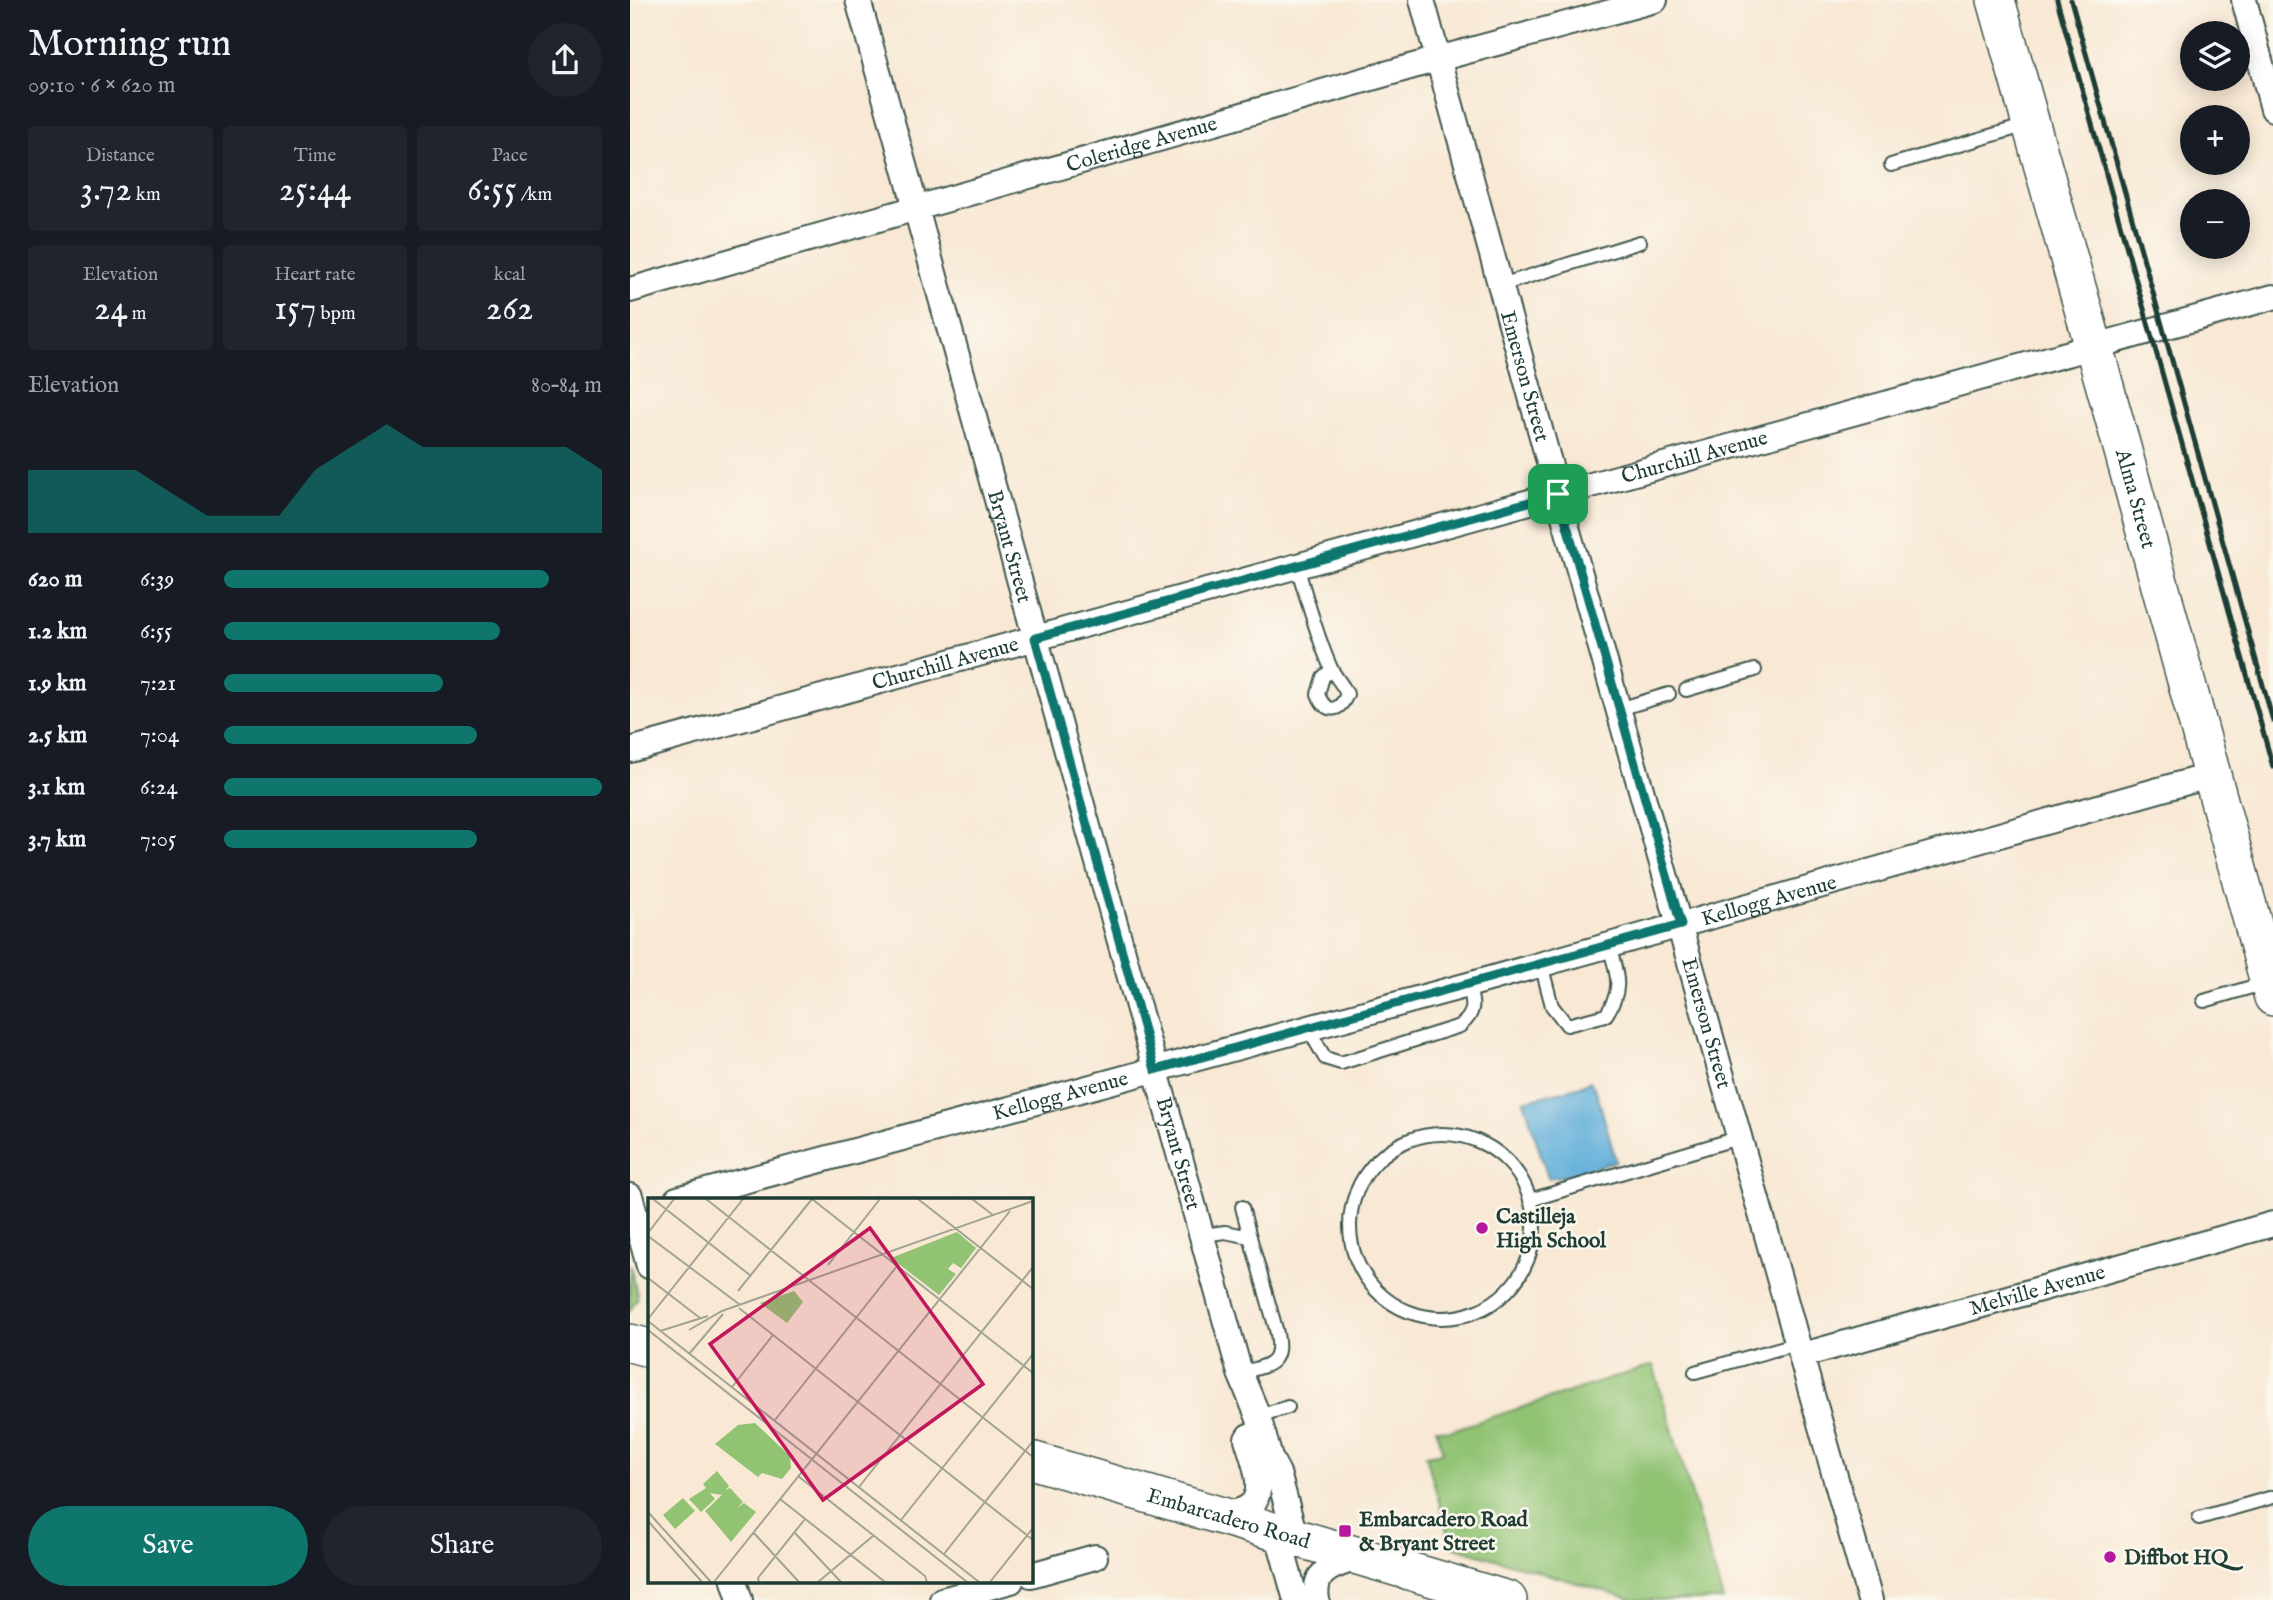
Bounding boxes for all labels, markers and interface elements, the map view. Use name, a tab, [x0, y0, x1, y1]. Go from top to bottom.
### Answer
text: Morning run	[28, 21, 231, 69]
map controls	[2180, 21, 2250, 259]
button: layers	[2180, 21, 2250, 91]
button: share	[528, 23, 602, 97]
text: 09:10 · 6 × 620 m	[28, 71, 176, 100]
button: +	[2180, 105, 2250, 175]
street label: Coleridge Avenue	[1063, 111, 1221, 180]
text: Distance	[86, 144, 155, 168]
text: Time	[294, 144, 336, 168]
text: Pace	[492, 144, 528, 168]
text: 3.72	[80, 168, 132, 213]
text: 25:44	[279, 168, 351, 213]
text: 6:55	[467, 168, 517, 213]
text: km	[132, 183, 161, 207]
text: /km	[517, 183, 552, 207]
button: −	[2180, 189, 2250, 259]
text: Elevation	[83, 263, 158, 287]
text: Heart rate	[274, 263, 356, 287]
text: kcal	[494, 263, 526, 287]
text: 24	[94, 287, 128, 332]
text: 157	[274, 287, 316, 332]
text: 262	[486, 287, 533, 332]
text: m	[128, 302, 147, 326]
text: bpm	[316, 302, 356, 326]
street label: Emerson Street	[1493, 308, 1555, 445]
text: Elevation	[28, 371, 119, 400]
text: 80–84 m	[531, 371, 602, 400]
street label: Churchill Avenue	[1618, 425, 1771, 491]
street label: Alma Street	[2108, 445, 2161, 552]
pin	[1528, 464, 1588, 524]
icon: arrive	[1539, 475, 1577, 513]
street label: Bryant Street	[980, 487, 1037, 606]
text: 620 m	[28, 565, 83, 594]
text: 6:39	[140, 565, 174, 594]
text: 1.2 km	[28, 617, 87, 646]
text: 6:55	[140, 617, 172, 646]
street label: Churchill Avenue	[869, 631, 1022, 698]
text: 1.9 km	[28, 669, 87, 698]
text: 7:21	[140, 669, 176, 698]
text: 2.5 km	[28, 721, 87, 750]
text: 7:04	[140, 721, 179, 750]
text: 3.1 km	[28, 773, 85, 802]
text: 6:24	[140, 773, 178, 802]
text: 3.7 km	[28, 825, 86, 854]
text: 7:05	[140, 825, 176, 854]
street label: Kellogg Avenue	[1699, 870, 1840, 933]
street label: Emerson Street	[1674, 955, 1737, 1092]
street label: Kellogg Avenue	[990, 1065, 1132, 1128]
street label: Bryant Street	[1149, 1094, 1206, 1213]
inset map	[648, 1198, 1032, 1582]
place label: Castilleja High School	[1496, 1204, 1607, 1255]
marker: Castilleja High School	[1474, 1220, 1490, 1236]
street label: Melville Avenue	[1967, 1259, 2109, 1323]
street label: Embarcadero Road	[1143, 1483, 1314, 1556]
button: Save	[28, 1506, 308, 1586]
button: Share	[322, 1506, 602, 1586]
place label: Embarcadero Road & Bryant Street	[1359, 1507, 1529, 1558]
marker: Embarcadero Road & Bryant Street	[1337, 1523, 1353, 1539]
place label: Diffbot HQ	[2124, 1545, 2244, 1572]
marker: Diffbot HQ	[2102, 1549, 2118, 1565]

